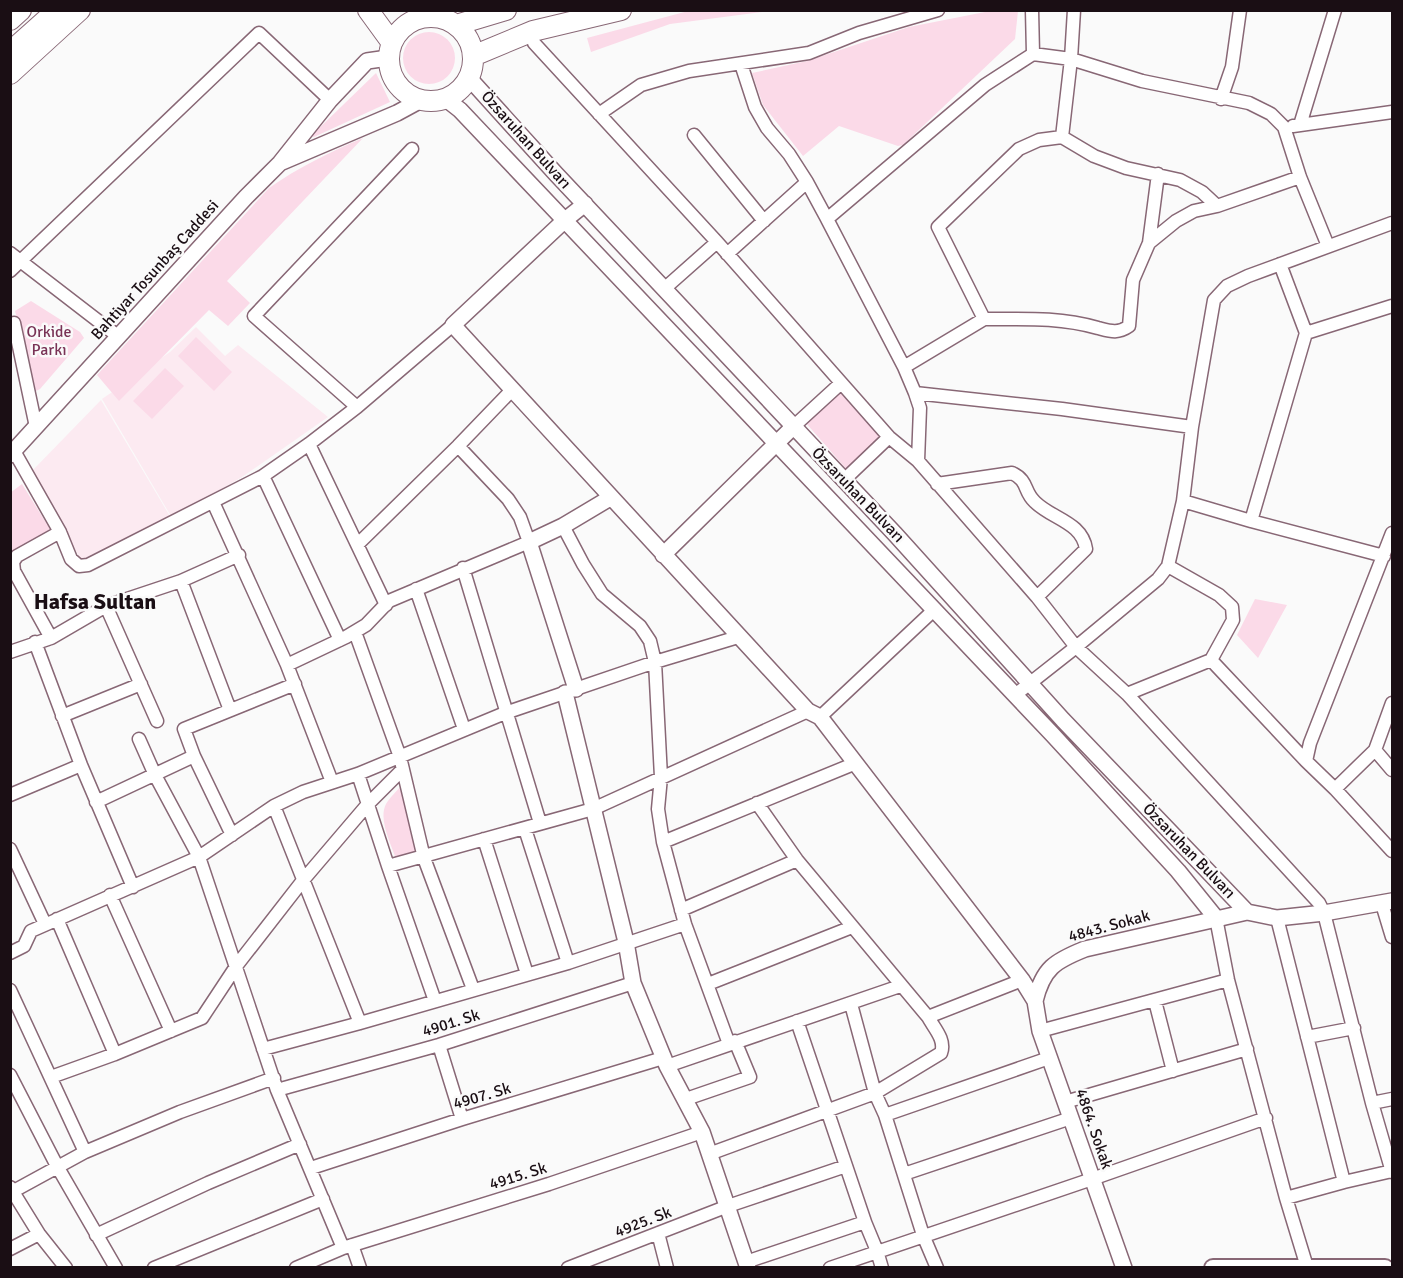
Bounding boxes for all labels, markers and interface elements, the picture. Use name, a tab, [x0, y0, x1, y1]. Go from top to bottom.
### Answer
street label: Özsaruhan Bulvarı	[477, 87, 575, 193]
street label: Bahtiyar Tosunbaş Caddesi	[87, 196, 223, 344]
park label: Orkide Parkı	[26, 322, 72, 360]
street label: Özsaruhan Bulvarı	[807, 443, 909, 547]
district label: Hafsa Sultan	[34, 588, 156, 615]
street label: Özsaruhan Bulvarı	[1138, 799, 1240, 903]
street label: 4843. Sokak	[1066, 906, 1152, 946]
street label: 4901. Sk	[420, 1005, 482, 1041]
street label: 4907. Sk	[451, 1078, 513, 1114]
street label: 4864. Sokak	[1071, 1086, 1117, 1172]
street label: 4915. Sk	[487, 1158, 549, 1194]
street label: 4925. Sk	[612, 1202, 674, 1242]

